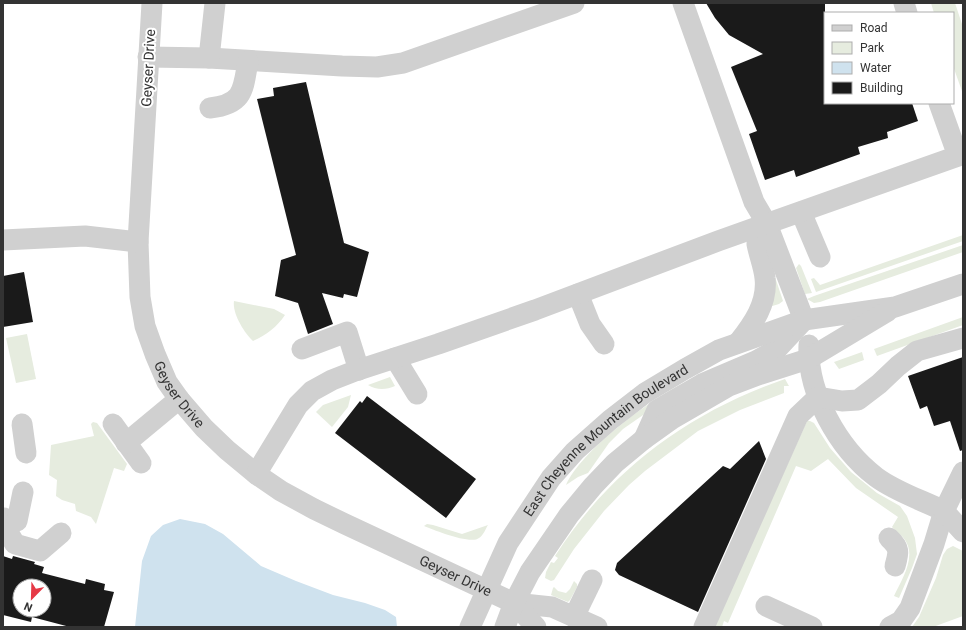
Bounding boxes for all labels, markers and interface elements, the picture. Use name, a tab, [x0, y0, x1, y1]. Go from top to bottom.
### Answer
legend	[824, 12, 954, 104]
text: Road	[860, 21, 888, 35]
street label: Geyser Drive	[138, 29, 158, 107]
text: Park	[860, 41, 885, 55]
text: Water	[860, 61, 891, 75]
text: Building	[860, 81, 903, 95]
street label: Geyser Drive	[151, 359, 208, 431]
street label: East Cheyenne Mountain Boulevard	[520, 361, 691, 519]
street label: Geyser Drive	[417, 552, 494, 599]
north arrow	[12, 578, 52, 618]
text: N	[22, 599, 34, 614]

